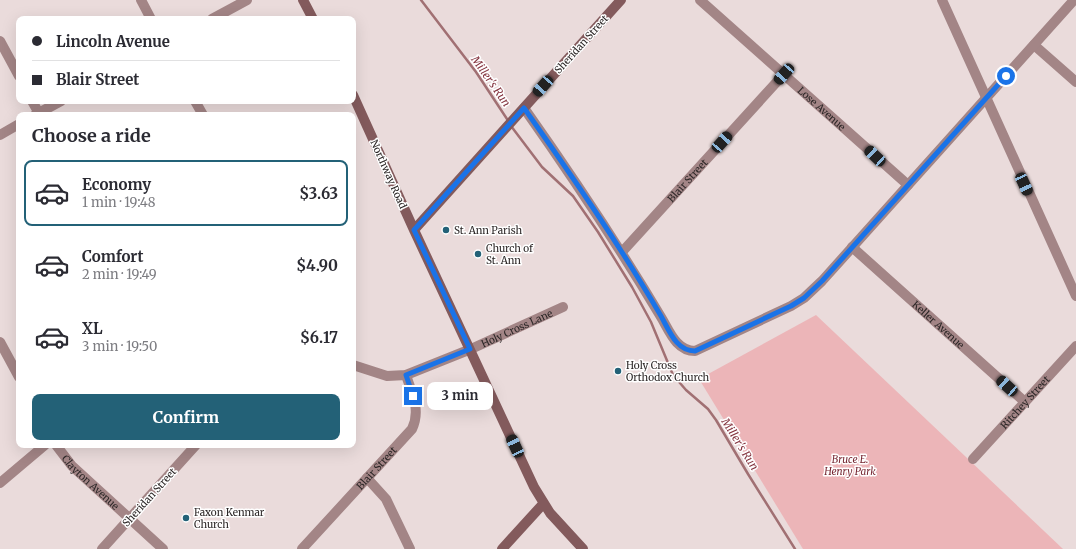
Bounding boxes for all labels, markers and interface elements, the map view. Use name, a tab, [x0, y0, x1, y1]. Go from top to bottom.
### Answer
street label: Sheridan Street	[552, 12, 611, 76]
text: Lincoln Avenue	[56, 32, 170, 51]
water label: Miller's Run	[468, 52, 514, 109]
car	[772, 61, 796, 87]
route start	[997, 67, 1015, 85]
text: Blair Street	[56, 70, 139, 89]
car	[531, 73, 555, 99]
street label: Lose Avenue	[795, 84, 848, 133]
text: Choose a ride	[32, 124, 151, 147]
car	[710, 129, 734, 155]
street label: Northway Road	[367, 138, 410, 211]
car	[862, 143, 888, 169]
street label: Blair Street	[665, 156, 711, 205]
car	[1013, 171, 1035, 197]
icon: car	[34, 175, 70, 211]
text: Economy	[82, 175, 151, 194]
text: $3.63	[299, 184, 338, 203]
text: 1 min · 19:48	[82, 194, 155, 211]
place label: St. Ann Parish	[454, 224, 523, 237]
marker: St. Ann Parish	[441, 225, 451, 235]
place label: Church of St. Ann	[486, 242, 534, 267]
icon: car	[34, 247, 70, 283]
text: Comfort	[82, 247, 143, 266]
marker: Church of St. Ann	[473, 249, 483, 259]
text: $4.90	[296, 256, 338, 275]
text: 2 min · 19:49	[82, 266, 157, 283]
street label: Keller Avenue	[909, 298, 967, 352]
street label: Holy Cross Lane	[479, 307, 555, 351]
icon: car	[34, 319, 70, 355]
text: XL	[82, 319, 103, 338]
text: $6.17	[300, 328, 338, 347]
text: 3 min · 19:50	[82, 338, 157, 355]
place label: Holy Cross Orthodox Church	[626, 359, 710, 384]
marker: Holy Cross Orthodox Church	[613, 366, 623, 376]
street label: Ritchey Street	[998, 373, 1053, 432]
car	[994, 374, 1020, 398]
callout: 3 min	[427, 382, 493, 410]
route end	[404, 387, 422, 405]
text: 3 min	[442, 387, 478, 404]
button: Confirm	[32, 394, 340, 440]
water label: Miller's Run	[718, 414, 762, 473]
car	[504, 433, 526, 459]
street label: Blair Street	[354, 444, 400, 493]
street label: Clayton Avenue	[59, 452, 122, 513]
park label: Bruce E. Henry Park	[823, 453, 876, 478]
street label: Sheridan Street	[120, 465, 179, 529]
place label: Faxon Kenmar Church	[194, 506, 265, 531]
marker: Faxon Kenmar Church	[181, 513, 191, 523]

